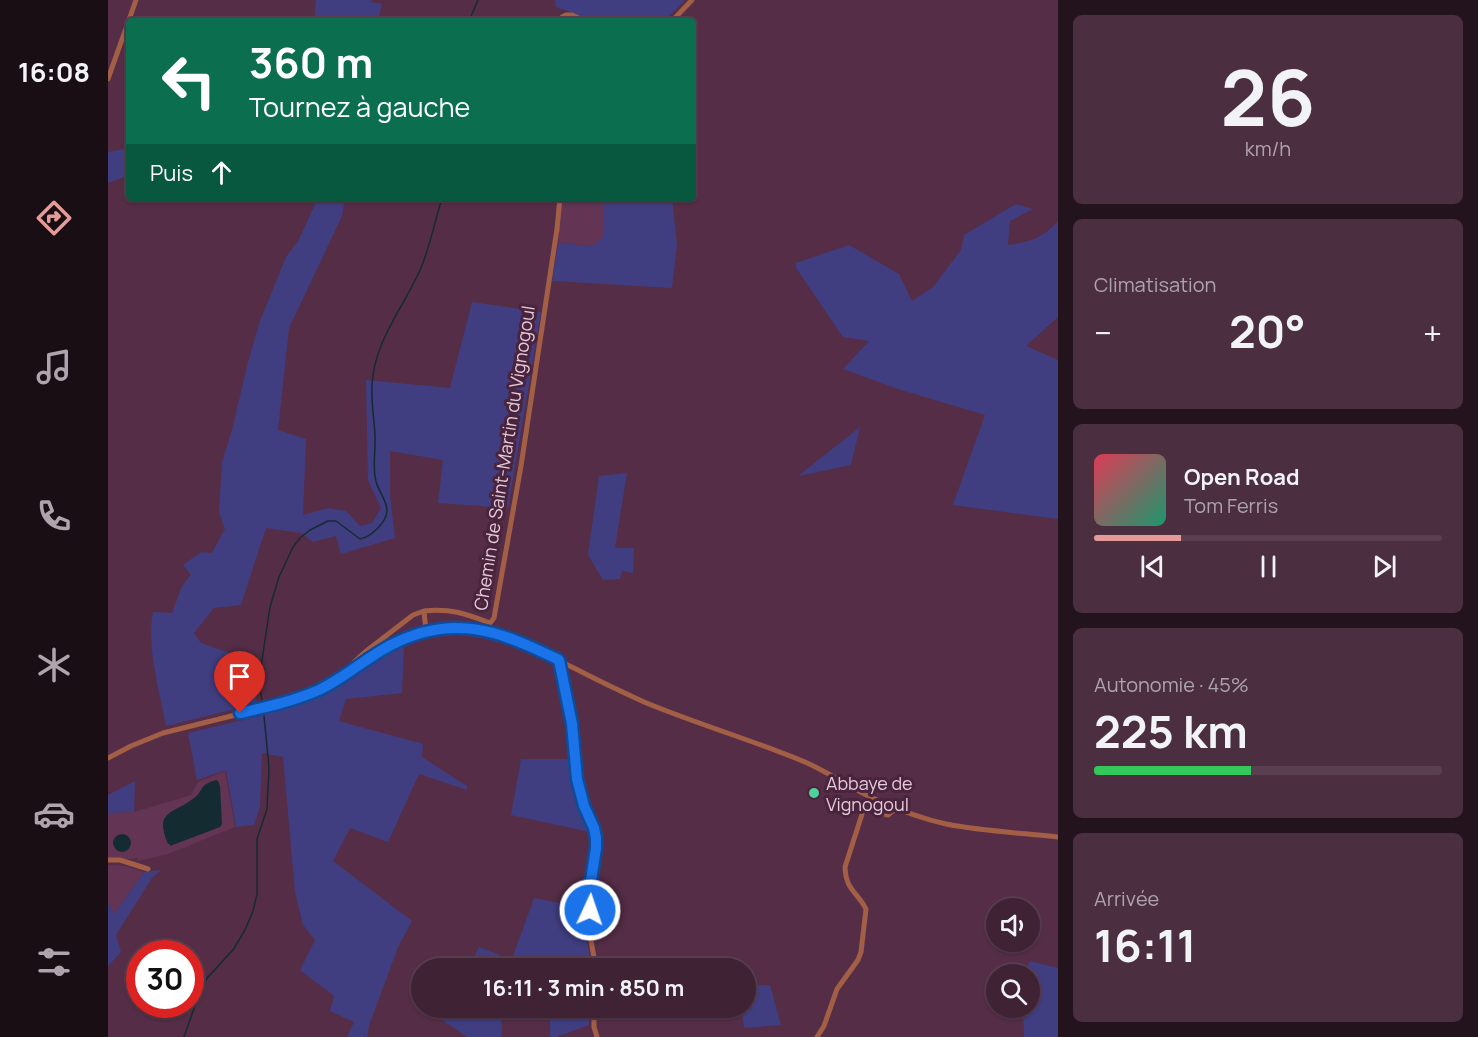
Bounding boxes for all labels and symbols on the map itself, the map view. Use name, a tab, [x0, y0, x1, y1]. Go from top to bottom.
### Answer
street label: Chemin de Saint-Martin du Vignogoul	[468, 304, 540, 612]
pin	[214, 651, 265, 713]
place label: Abbaye de Vignogoul	[826, 771, 913, 816]
marker: Abbaye de Vignogoul	[807, 786, 821, 800]
position arrow	[558, 878, 622, 942]
speed limit sign: 30	[126, 940, 204, 1018]

